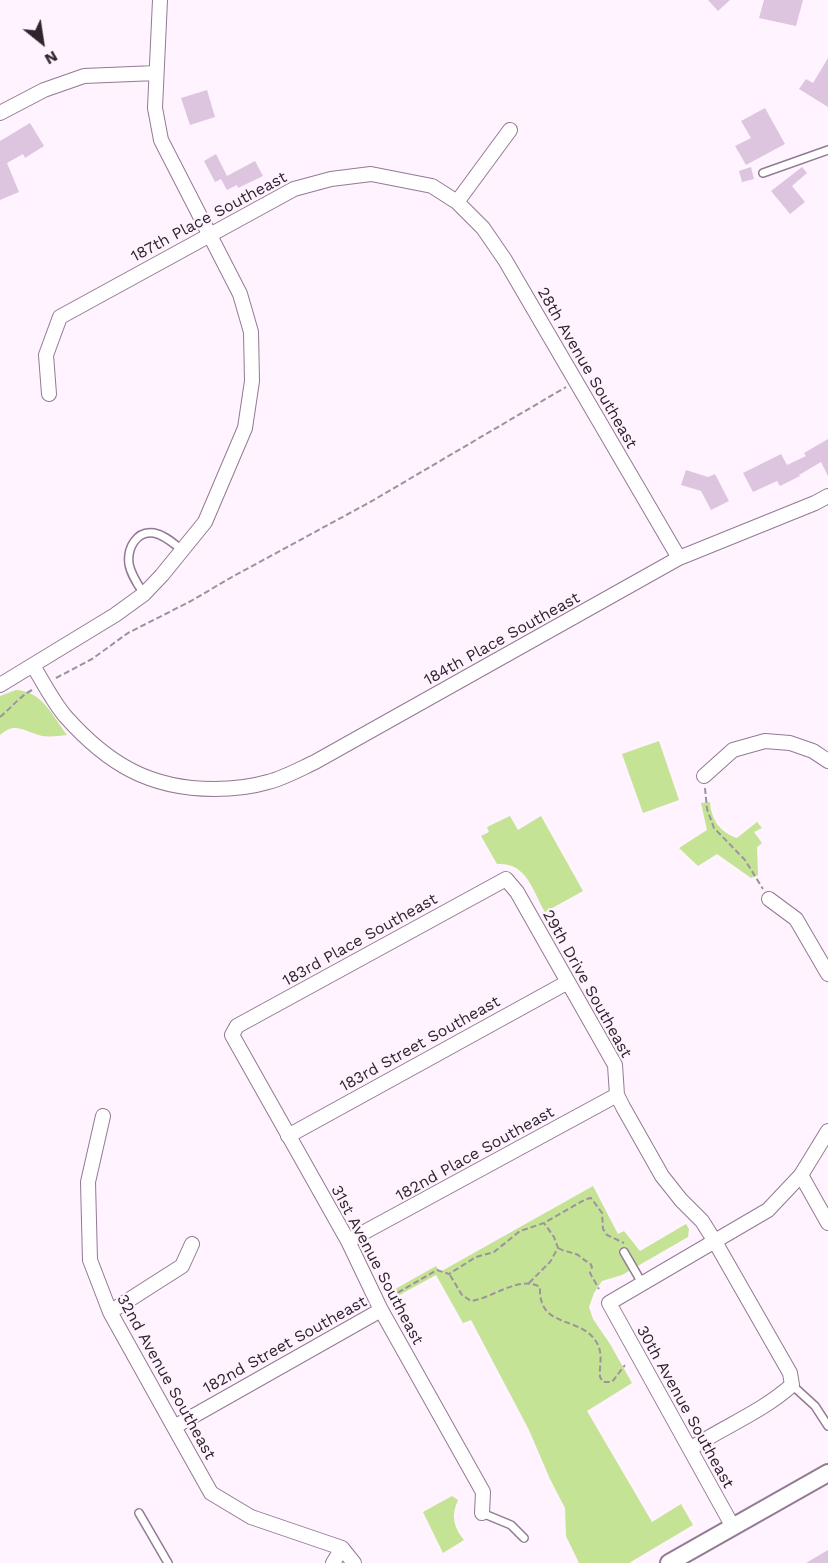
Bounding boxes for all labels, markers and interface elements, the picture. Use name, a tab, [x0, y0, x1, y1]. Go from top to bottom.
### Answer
north arrow	[12, 12, 72, 72]
text: N	[41, 47, 61, 69]
street label: 187th Place Southeast	[128, 168, 290, 266]
street label: 28th Avenue Southeast	[533, 284, 641, 452]
street label: 184th Place Southeast	[421, 588, 583, 690]
street label: 183rd Place Southeast	[279, 889, 441, 991]
street label: 29th Drive Southeast	[538, 907, 636, 1061]
street label: 183rd Street Southeast	[337, 992, 503, 1096]
street label: 182nd Place Southeast	[393, 1102, 557, 1206]
street label: 31st Avenue Southeast	[327, 1182, 427, 1348]
street label: 32nd Avenue Southeast	[113, 1291, 219, 1463]
street label: 182nd Street Southeast	[200, 1292, 370, 1398]
street label: 30th Avenue Southeast	[632, 1322, 738, 1492]

